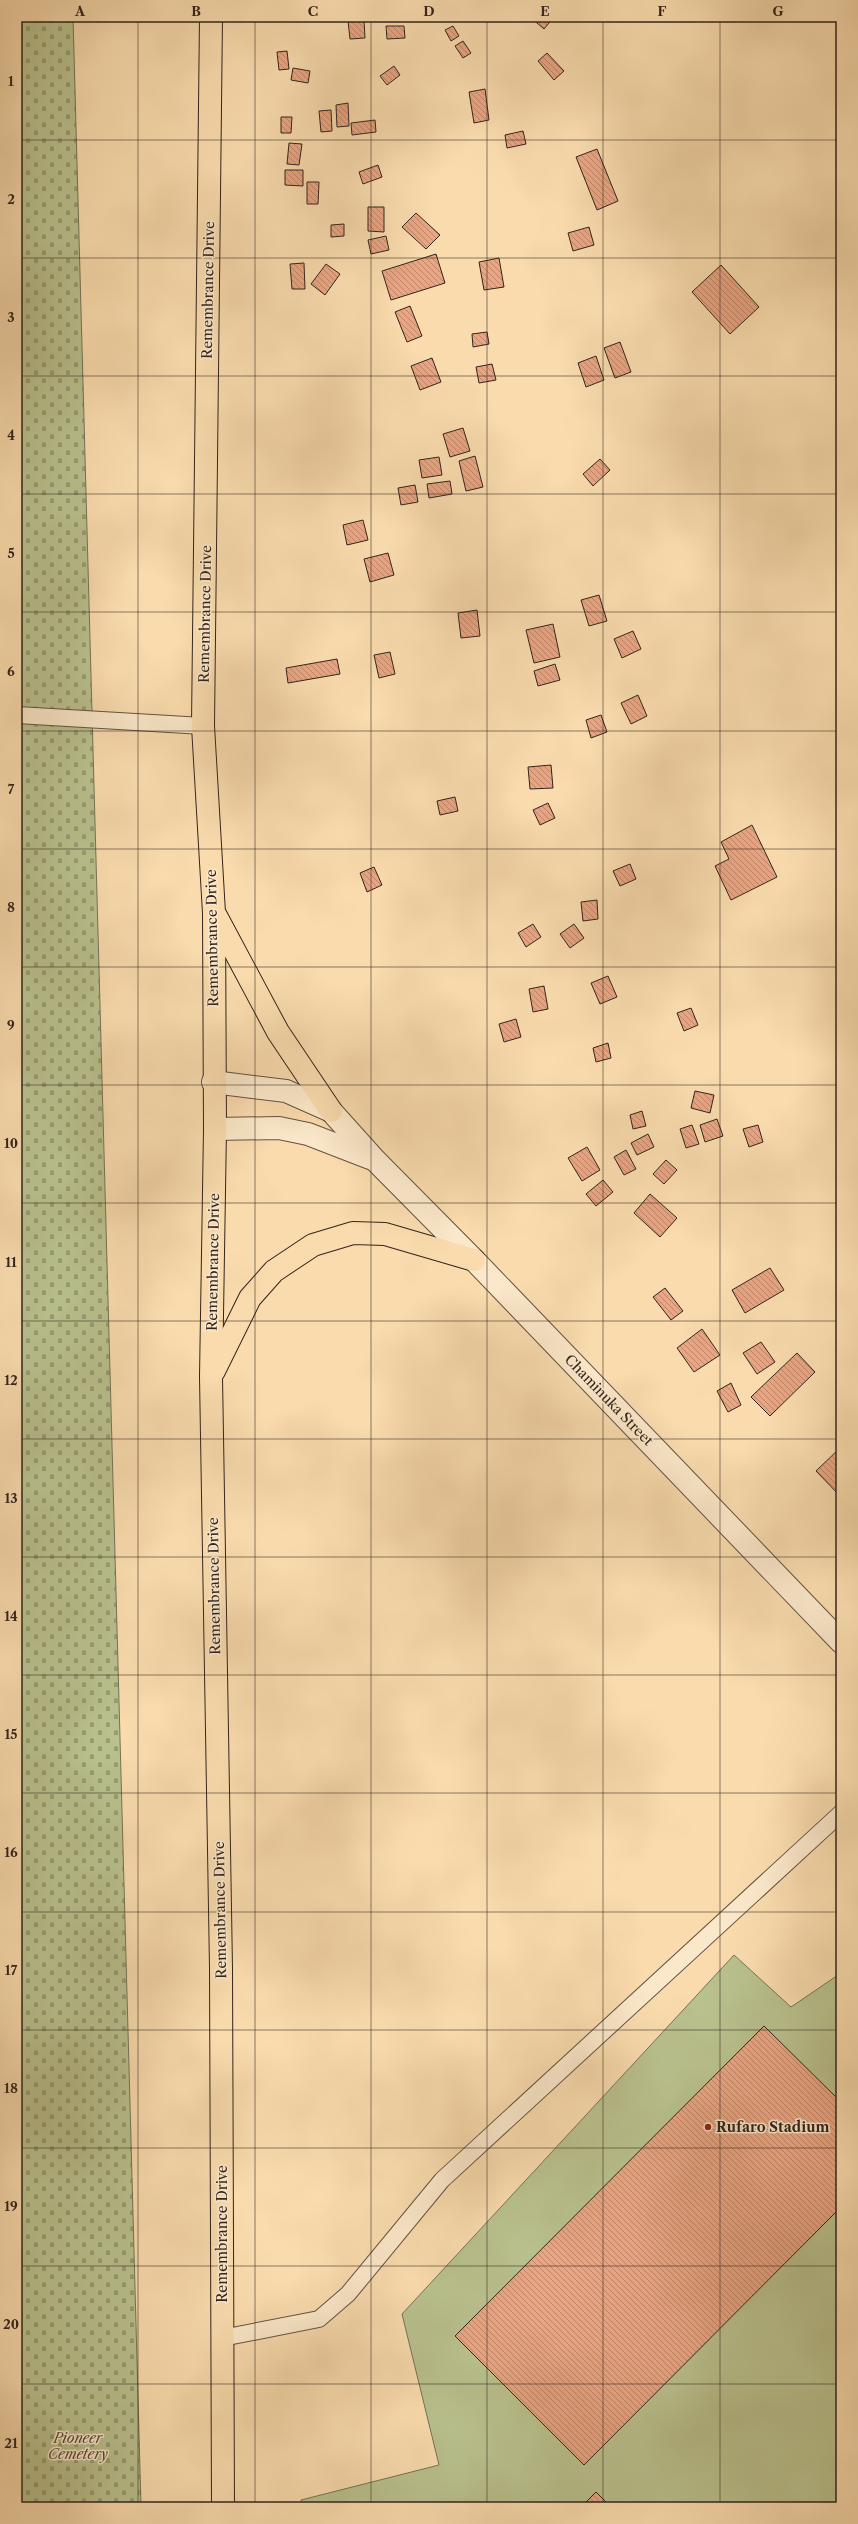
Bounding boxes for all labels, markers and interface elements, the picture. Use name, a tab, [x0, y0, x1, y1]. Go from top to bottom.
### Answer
text: A	[74, 3, 86, 19]
text: B	[191, 3, 201, 19]
text: C	[308, 3, 318, 19]
text: D	[423, 3, 435, 19]
text: E	[540, 3, 550, 19]
text: F	[658, 3, 667, 19]
text: G	[772, 3, 784, 19]
text: 1	[8, 73, 14, 89]
text: 2	[7, 191, 15, 207]
street label: Remembrance Drive	[198, 221, 218, 359]
text: 3	[7, 309, 15, 325]
text: 4	[7, 427, 15, 443]
text: 5	[7, 545, 15, 561]
street label: Remembrance Drive	[195, 545, 215, 683]
text: 6	[7, 663, 15, 679]
text: 7	[8, 781, 15, 797]
street label: Remembrance Drive	[202, 869, 222, 1007]
text: 8	[7, 899, 15, 915]
text: 9	[7, 1017, 15, 1033]
text: 10	[4, 1135, 18, 1151]
street label: Remembrance Drive	[203, 1193, 223, 1331]
text: 11	[5, 1254, 17, 1270]
street label: Chaminuka Street	[561, 1351, 657, 1449]
text: 12	[4, 1372, 18, 1388]
text: 13	[4, 1490, 18, 1506]
street label: Remembrance Drive	[204, 1517, 224, 1655]
text: 14	[4, 1608, 18, 1624]
text: 15	[4, 1726, 18, 1742]
street label: Remembrance Drive	[210, 1841, 230, 1979]
text: 16	[4, 1844, 18, 1860]
text: 17	[5, 1962, 18, 1978]
text: 18	[4, 2080, 18, 2096]
place label: Rufaro Stadium	[716, 2118, 829, 2136]
marker: Rufaro Stadium	[703, 2122, 713, 2132]
street label: Remembrance Drive	[213, 2165, 231, 2303]
text: 19	[4, 2198, 18, 2214]
text: 20	[3, 2316, 19, 2332]
park label: Pioneer Cemetery	[48, 2429, 108, 2463]
text: 21	[4, 2435, 18, 2451]

